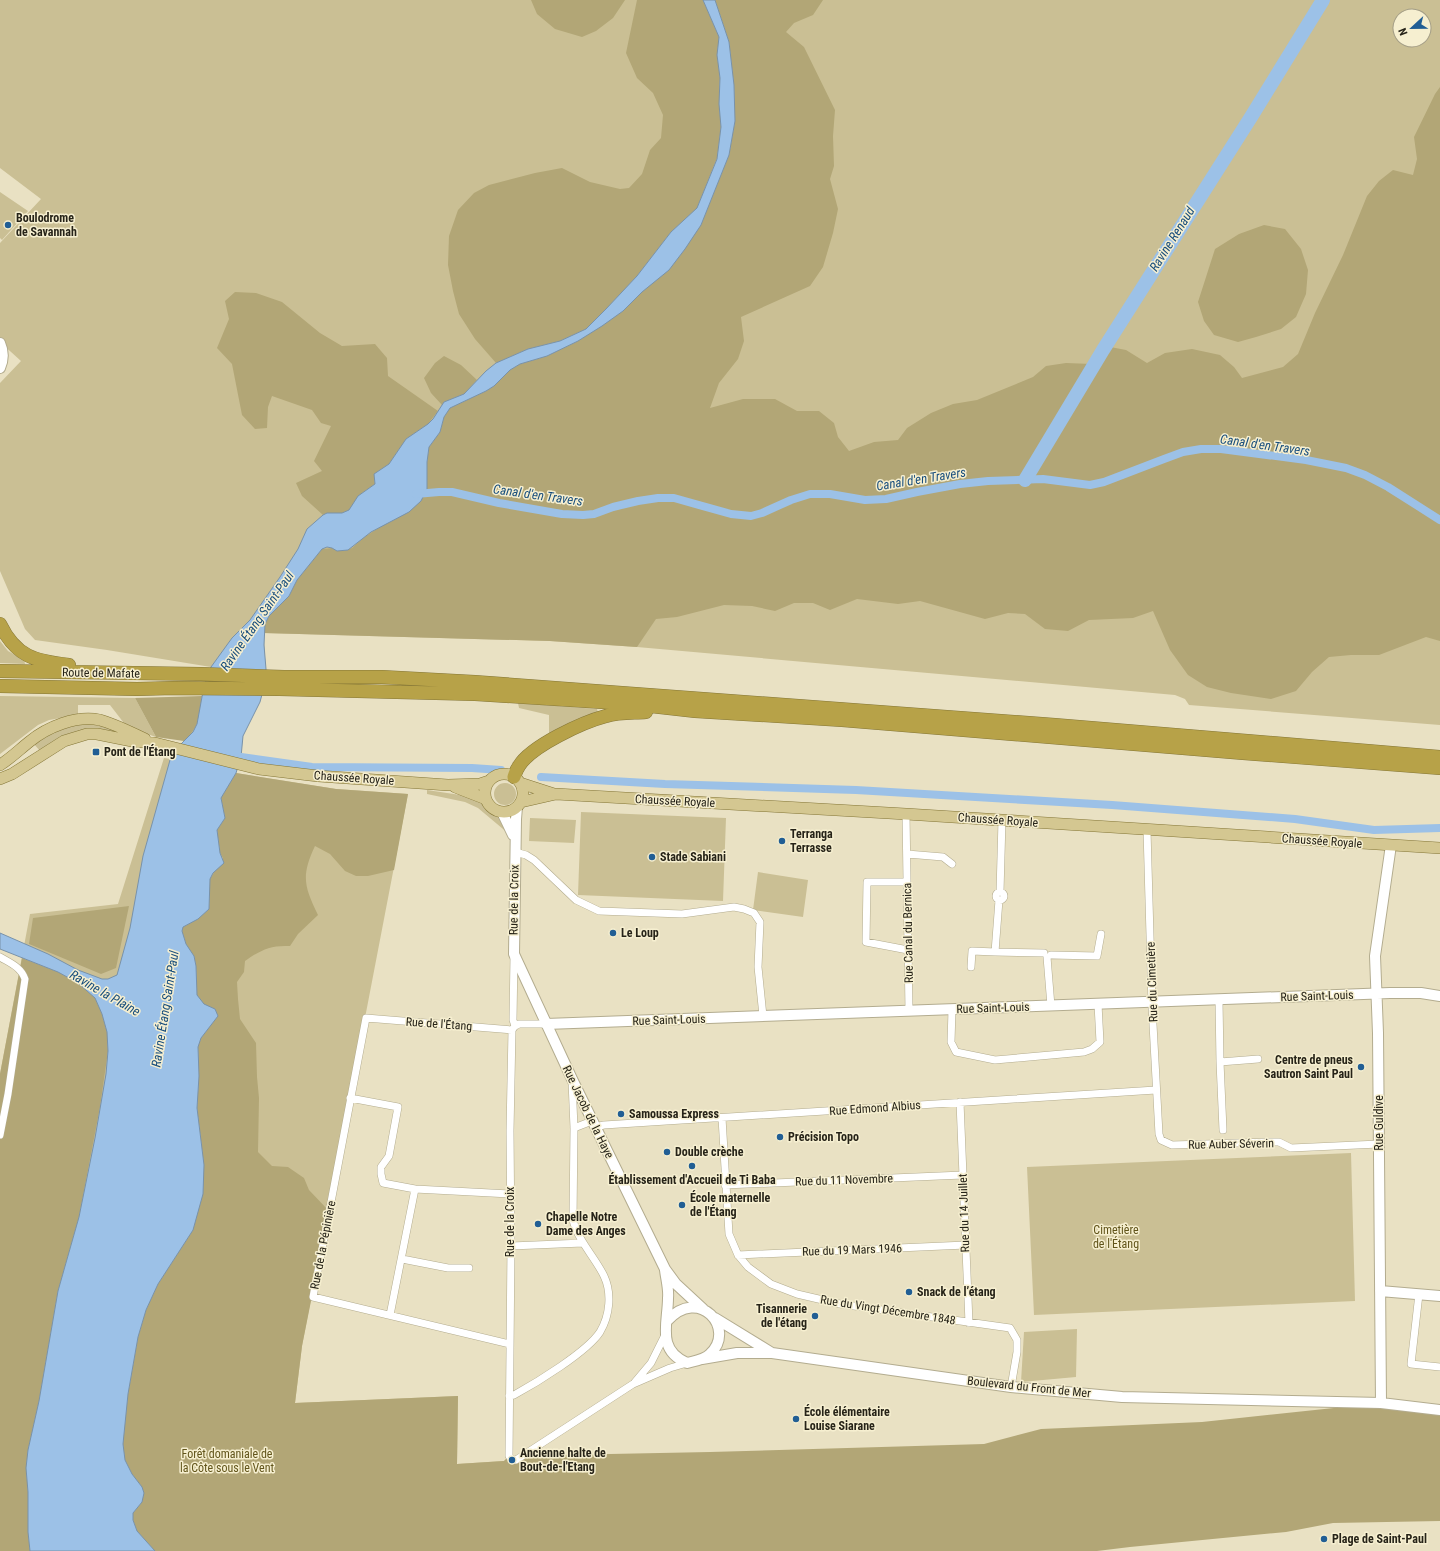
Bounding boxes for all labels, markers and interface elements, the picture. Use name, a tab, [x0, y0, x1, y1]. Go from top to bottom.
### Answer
north arrow	[1392, 8, 1432, 48]
text: N	[1396, 26, 1410, 37]
water label: Ravine Renaud	[1146, 203, 1198, 274]
place label: Boulodrome de Savannah	[16, 211, 77, 239]
marker: Boulodrome de Savannah	[3, 220, 13, 230]
water label: Canal d'en Travers	[1219, 431, 1311, 459]
water label: Canal d'en Travers	[875, 464, 967, 493]
water label: Canal d'en Travers	[492, 481, 584, 509]
water label: Ravine Étang Saint-Paul	[217, 568, 298, 673]
street label: Route de Mafate	[62, 665, 140, 681]
place label: Pont de l'Étang	[104, 744, 176, 759]
marker: Pont de l'Étang	[91, 747, 101, 757]
street label: Chaussée Royale	[313, 768, 395, 788]
street label: Chaussée Royale	[634, 792, 716, 810]
street label: Chaussée Royale	[957, 810, 1039, 830]
place label: Terranga Terrasse	[790, 827, 833, 855]
street label: Chaussée Royale	[1281, 831, 1363, 851]
marker: Terranga Terrasse	[777, 836, 787, 846]
place label: Stade Sabiani	[660, 850, 726, 864]
marker: Stade Sabiani	[647, 852, 657, 862]
street label: Rue de la Croix	[506, 865, 522, 935]
street label: Rue Canal du Bernica	[900, 882, 916, 983]
place label: Le Loup	[621, 926, 659, 940]
marker: Le Loup	[608, 928, 618, 938]
street label: Rue du Cimetière	[1144, 941, 1160, 1022]
water label: Ravine Étang Saint-Paul	[148, 949, 182, 1068]
water label: Ravine la Plaine	[67, 967, 143, 1019]
street label: Rue Saint-Louis	[1280, 988, 1354, 1004]
street label: Rue Saint-Louis	[956, 1000, 1030, 1016]
street label: Rue Saint-Louis	[632, 1012, 706, 1028]
street label: Rue de l'Étang	[405, 1014, 473, 1033]
place label: Centre de pneus Sautron Saint Paul	[1264, 1053, 1354, 1081]
marker: Centre de pneus Sautron Saint Paul	[1356, 1062, 1366, 1072]
street label: Rue Jacob de la Haye	[559, 1063, 617, 1161]
street label: Rue Guldive	[1372, 1095, 1386, 1151]
street label: Rue Edmond Albius	[829, 1098, 921, 1118]
place label: Samoussa Express	[629, 1107, 720, 1121]
marker: Samoussa Express	[616, 1109, 626, 1119]
place label: Précision Topo	[788, 1130, 859, 1144]
marker: Précision Topo	[775, 1132, 785, 1142]
street label: Rue Auber Séverin	[1188, 1136, 1274, 1152]
place label: Double crèche	[675, 1145, 744, 1159]
marker: Double crèche	[662, 1147, 672, 1157]
marker: Établissement d'Accueil de Ti Baba	[687, 1161, 697, 1171]
street label: Rue du 11 Novembre	[795, 1171, 894, 1189]
place label: Établissement d'Accueil de Ti Baba	[608, 1172, 776, 1187]
street label: Rue du 14 Juillet	[956, 1173, 972, 1253]
street label: Rue de la Croix	[503, 1187, 517, 1257]
place label: École maternelle de l'Étang	[690, 1190, 770, 1219]
street label: Rue de la Pépinière	[308, 1199, 339, 1291]
marker: École maternelle de l'Étang	[677, 1200, 687, 1210]
place label: Chapelle Notre Dame des Anges	[546, 1210, 626, 1238]
marker: Chapelle Notre Dame des Anges	[533, 1219, 543, 1229]
park label: Cimetière de l'Étang	[1093, 1223, 1139, 1251]
street label: Rue du 19 Mars 1946	[802, 1241, 902, 1259]
place label: Snack de l’étang	[917, 1285, 996, 1299]
marker: Snack de l’étang	[904, 1287, 914, 1297]
street label: Rue du Vingt Décembre 1848	[819, 1292, 957, 1328]
place label: Tisannerie de l'étang	[756, 1302, 807, 1330]
marker: Tisannerie de l'étang	[810, 1311, 820, 1321]
street label: Boulevard du Front de Mer	[966, 1374, 1092, 1400]
place label: École élémentaire Louise Siarane	[804, 1404, 890, 1433]
marker: École élémentaire Louise Siarane	[791, 1414, 801, 1424]
place label: Ancienne halte de Bout-de-l'Etang	[520, 1446, 606, 1474]
park label: Forêt domaniale de la Côte sous le Vent	[180, 1447, 275, 1475]
marker: Ancienne halte de Bout-de-l'Etang	[507, 1455, 517, 1465]
place label: Plage de Saint-Paul	[1332, 1532, 1427, 1546]
marker: Plage de Saint-Paul	[1319, 1534, 1329, 1544]

